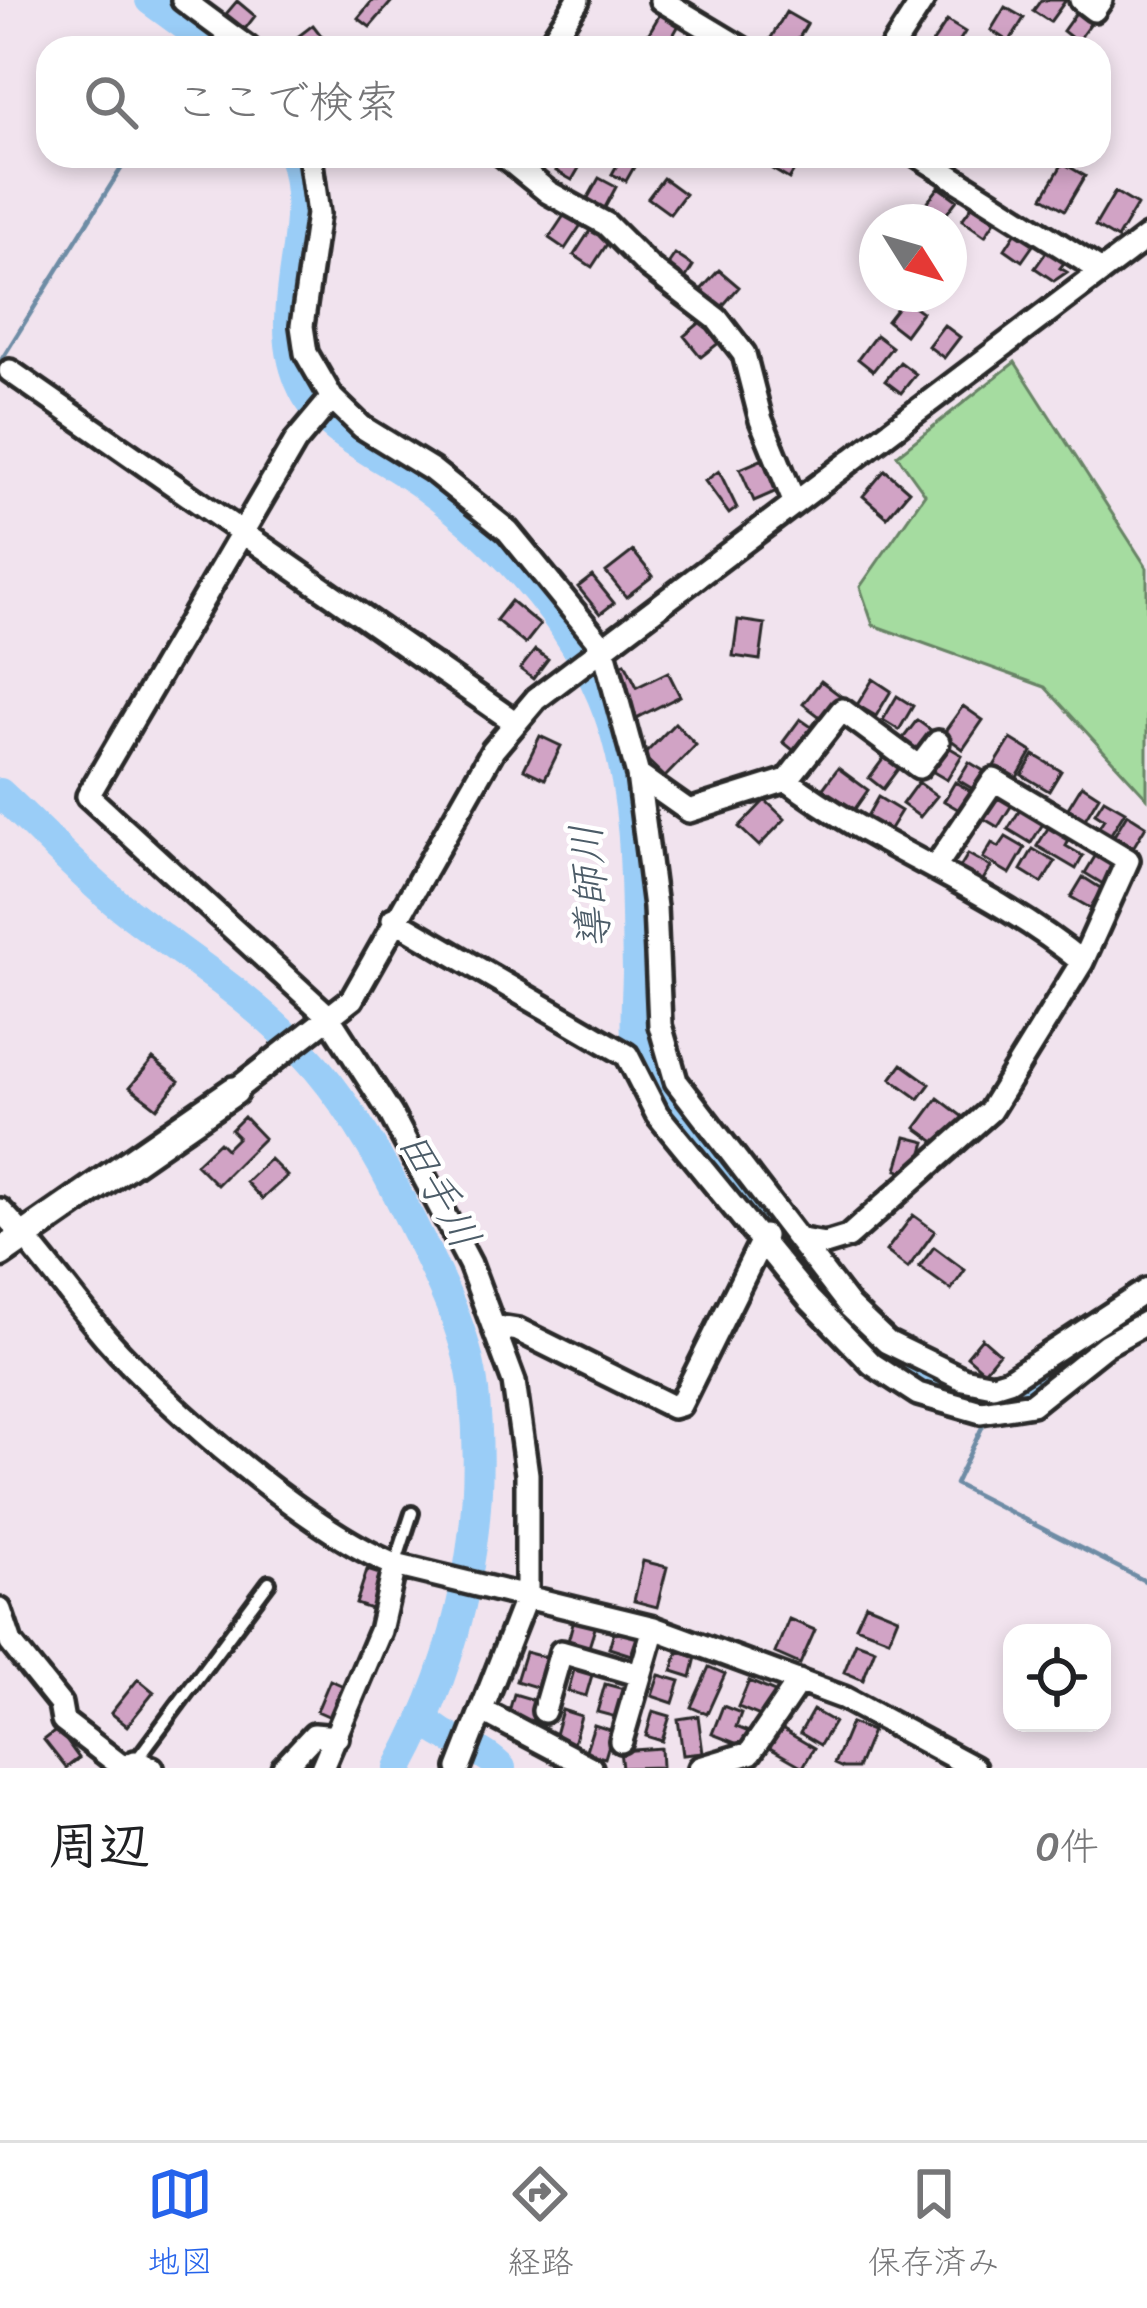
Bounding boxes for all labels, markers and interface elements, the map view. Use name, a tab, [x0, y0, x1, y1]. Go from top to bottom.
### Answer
search box	[36, 36, 1111, 168]
text: ここで検索	[174, 62, 399, 142]
icon: search	[78, 69, 144, 135]
north arrow	[859, 204, 967, 312]
water label: 導師川	[549, 822, 631, 952]
water label: 田手川	[377, 1117, 501, 1263]
map controls	[1003, 1624, 1111, 1732]
button: locate	[1003, 1624, 1111, 1732]
text: 周辺	[48, 1801, 150, 1891]
text: 0件	[1035, 1812, 1099, 1881]
tab: 地図	[147, 2161, 213, 2291]
tab: 経路	[507, 2161, 573, 2291]
tab: 保存済み	[868, 2161, 1000, 2291]

